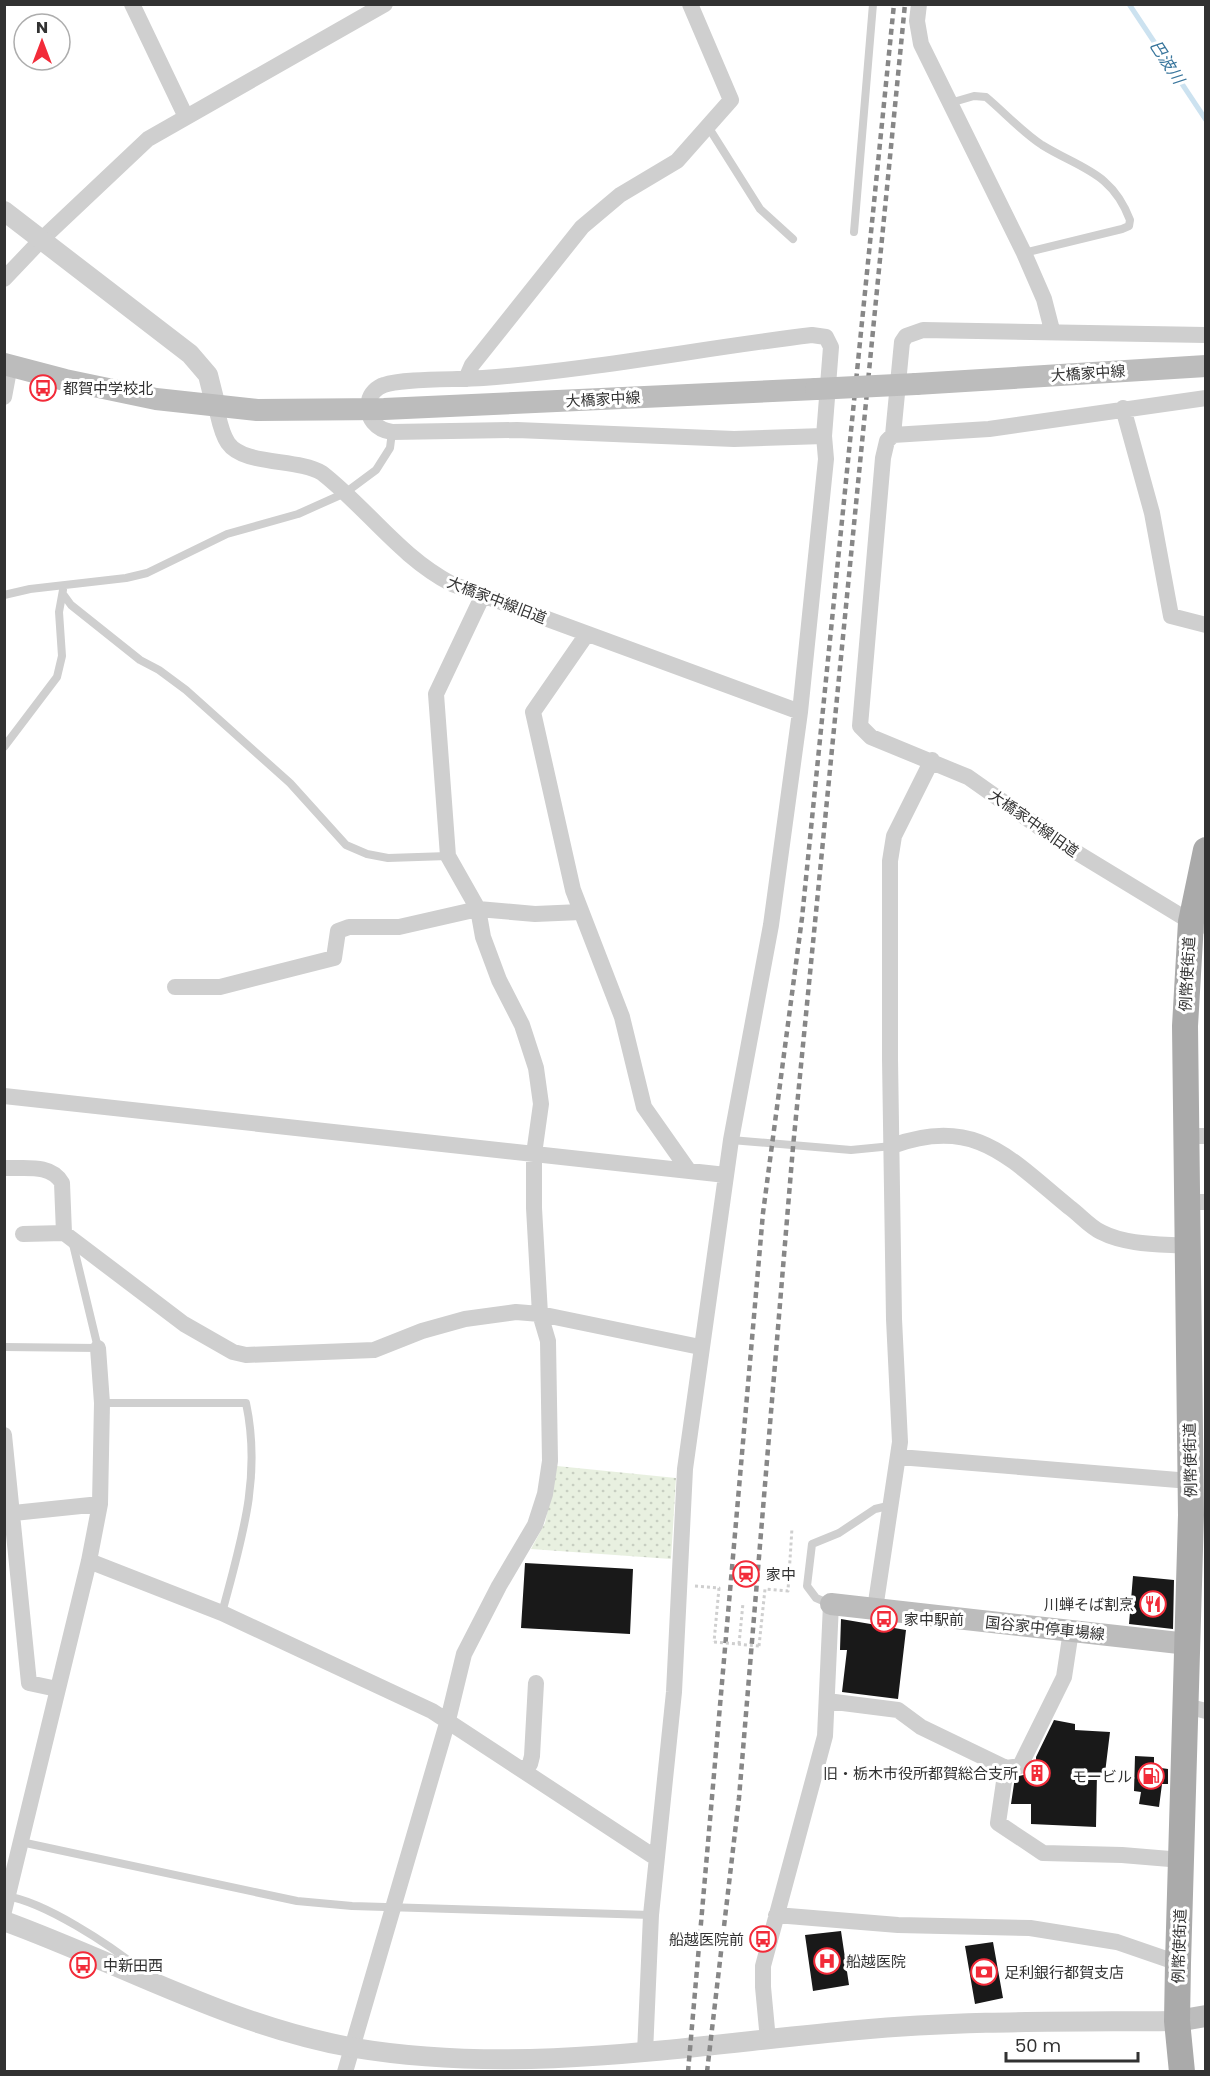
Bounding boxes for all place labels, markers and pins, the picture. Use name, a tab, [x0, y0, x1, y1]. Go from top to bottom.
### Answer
bus stop icon: 都賀中学校北	[28, 373, 58, 403]
place label: 都賀中学校北	[63, 378, 153, 399]
station icon: 家中	[731, 1559, 761, 1589]
place label: 家中	[766, 1564, 796, 1585]
restaurant icon: 川蝉そば割烹	[1138, 1589, 1168, 1619]
place label: 川蝉そば割烹	[1044, 1594, 1134, 1615]
bus stop icon: 家中駅前	[869, 1604, 899, 1634]
place label: 家中駅前	[904, 1609, 964, 1630]
building icon: 旧・栃木市役所都賀総合支所	[1022, 1758, 1052, 1788]
fuel station icon: モービル	[1136, 1761, 1166, 1791]
place label: 旧・栃木市役所都賀総合支所	[823, 1763, 1018, 1784]
place label: モービル	[1072, 1766, 1132, 1787]
bus stop icon: 船越医院前	[748, 1924, 778, 1954]
place label: 船越医院前	[669, 1929, 744, 1950]
hospital icon: 船越医院	[812, 1946, 842, 1976]
bus stop icon: 中新田西	[68, 1950, 98, 1980]
place label: 船越医院	[846, 1951, 906, 1972]
place label: 中新田西	[103, 1955, 163, 1976]
bank icon: 足利銀行都賀支店	[969, 1957, 999, 1987]
place label: 足利銀行都賀支店	[1004, 1962, 1124, 1983]

